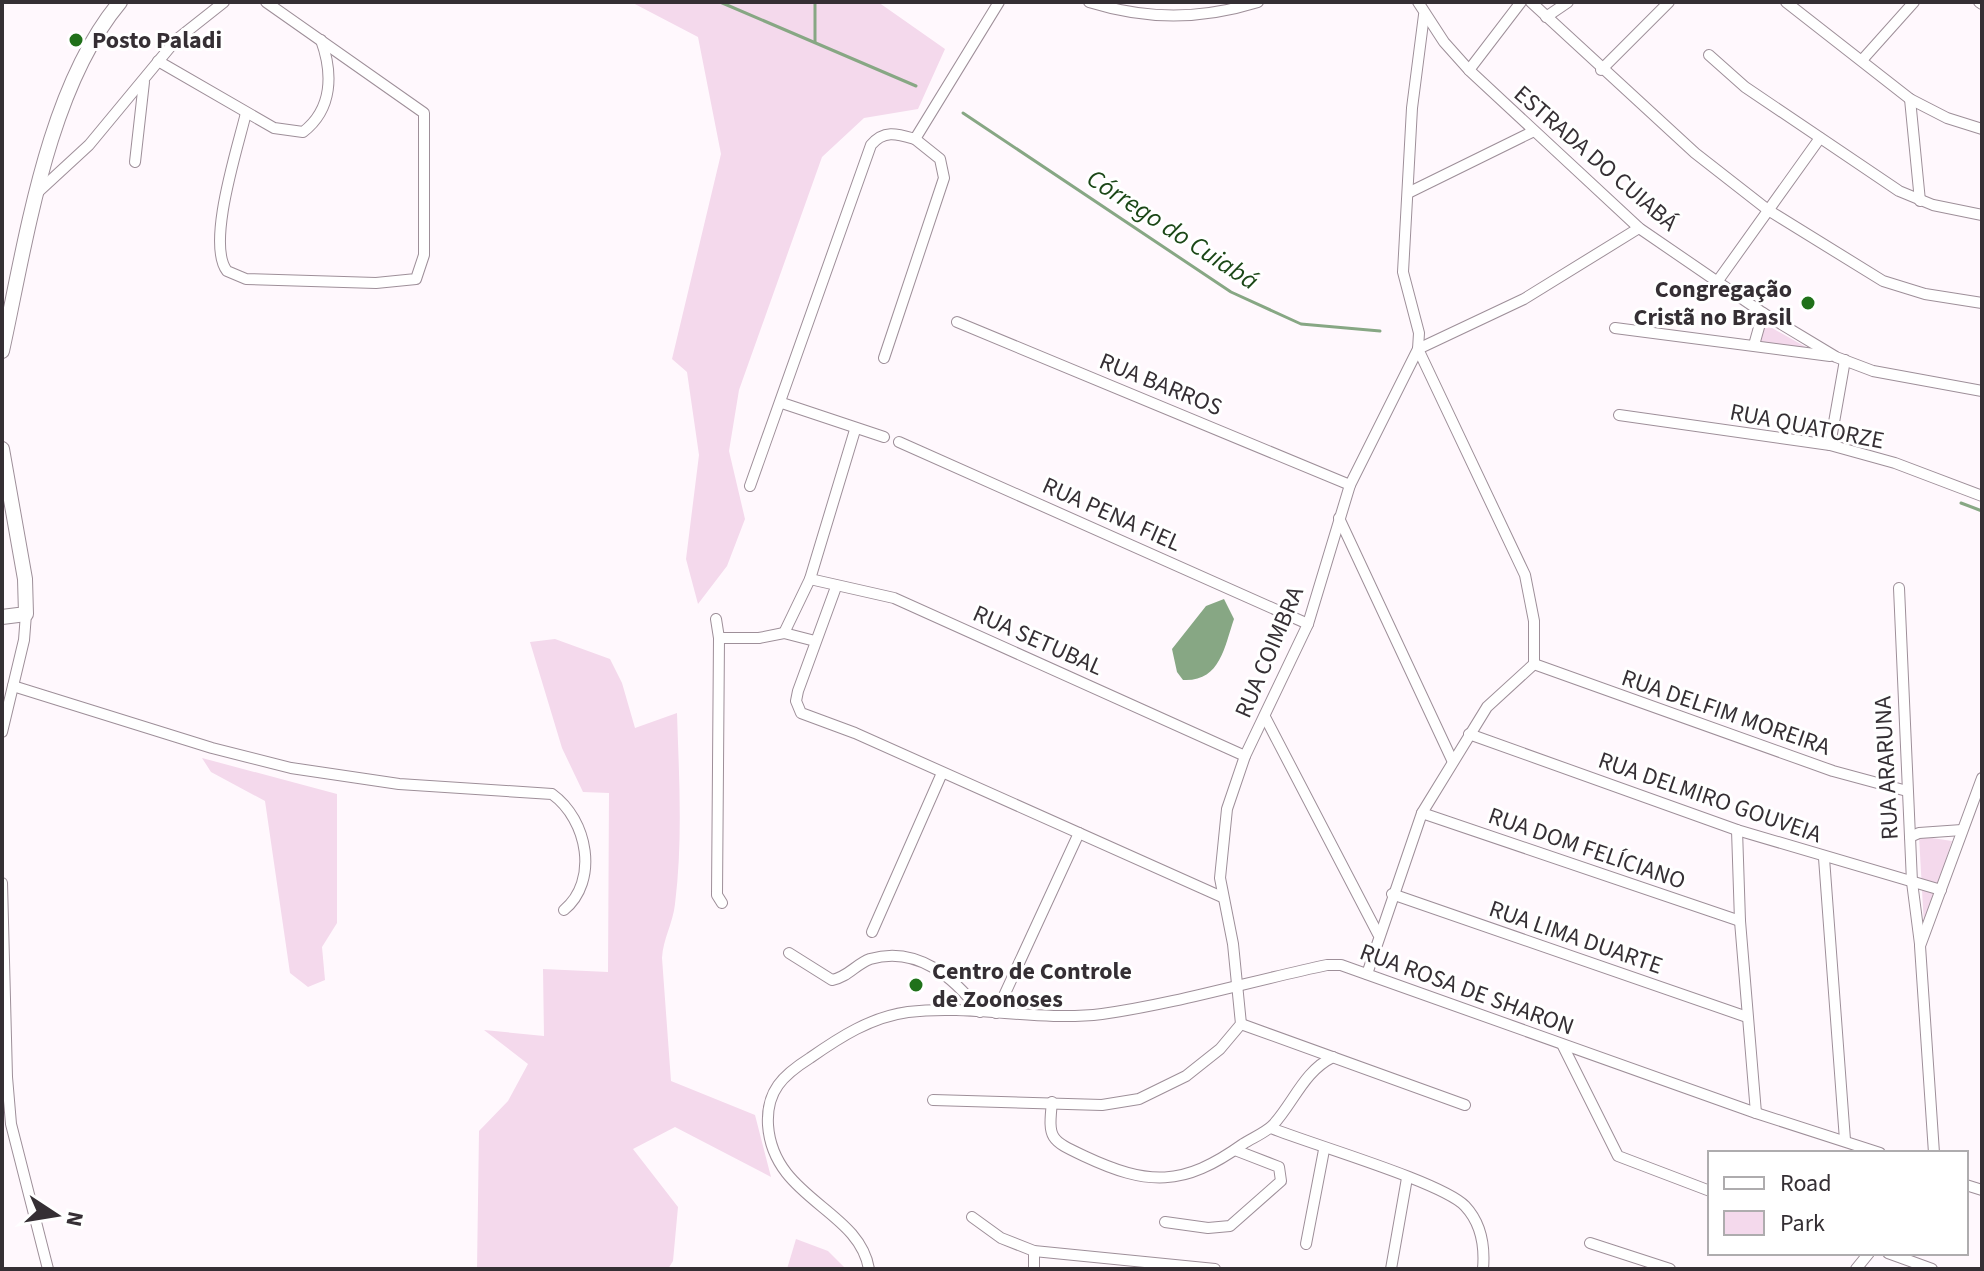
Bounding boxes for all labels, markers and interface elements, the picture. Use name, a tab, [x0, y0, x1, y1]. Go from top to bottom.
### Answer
place label: Posto Paladi	[92, 23, 222, 58]
marker: Posto Paladi	[67, 31, 85, 49]
street label: ESTRADA DO CUIABÁ	[1506, 77, 1686, 240]
water label: Córrego do Cuiabá	[1080, 160, 1266, 299]
place label: Congregação Cristã no Brasil	[1634, 272, 1792, 335]
marker: Congregação Cristã no Brasil	[1799, 294, 1817, 312]
street label: RUA BARROS	[1094, 344, 1228, 425]
street label: RUA QUATORZE	[1727, 394, 1887, 459]
street label: RUA PENA FIEL	[1037, 468, 1187, 561]
street label: RUA COIMBRA	[1226, 581, 1313, 723]
street label: RUA SETUBAL	[967, 596, 1109, 685]
street label: RUA DELFIM MOREIRA	[1617, 660, 1835, 765]
street label: RUA ARARUNA	[1865, 695, 1908, 841]
street label: RUA DELMIRO GOUVEIA	[1593, 743, 1826, 852]
street label: RUA DOM FELÍCIANO	[1484, 798, 1690, 899]
street label: RUA LIMA DUARTE	[1484, 891, 1667, 984]
street label: RUA ROSA DE SHARON	[1355, 934, 1579, 1045]
place label: Centro de Controle de Zoonoses	[932, 954, 1132, 1017]
marker: Centro de Controle de Zoonoses	[907, 976, 925, 994]
legend	[1708, 1151, 1968, 1255]
text: Road	[1780, 1166, 1832, 1201]
north arrow	[16, 1175, 96, 1255]
text: Park	[1780, 1206, 1825, 1241]
text: N	[57, 1208, 92, 1229]

